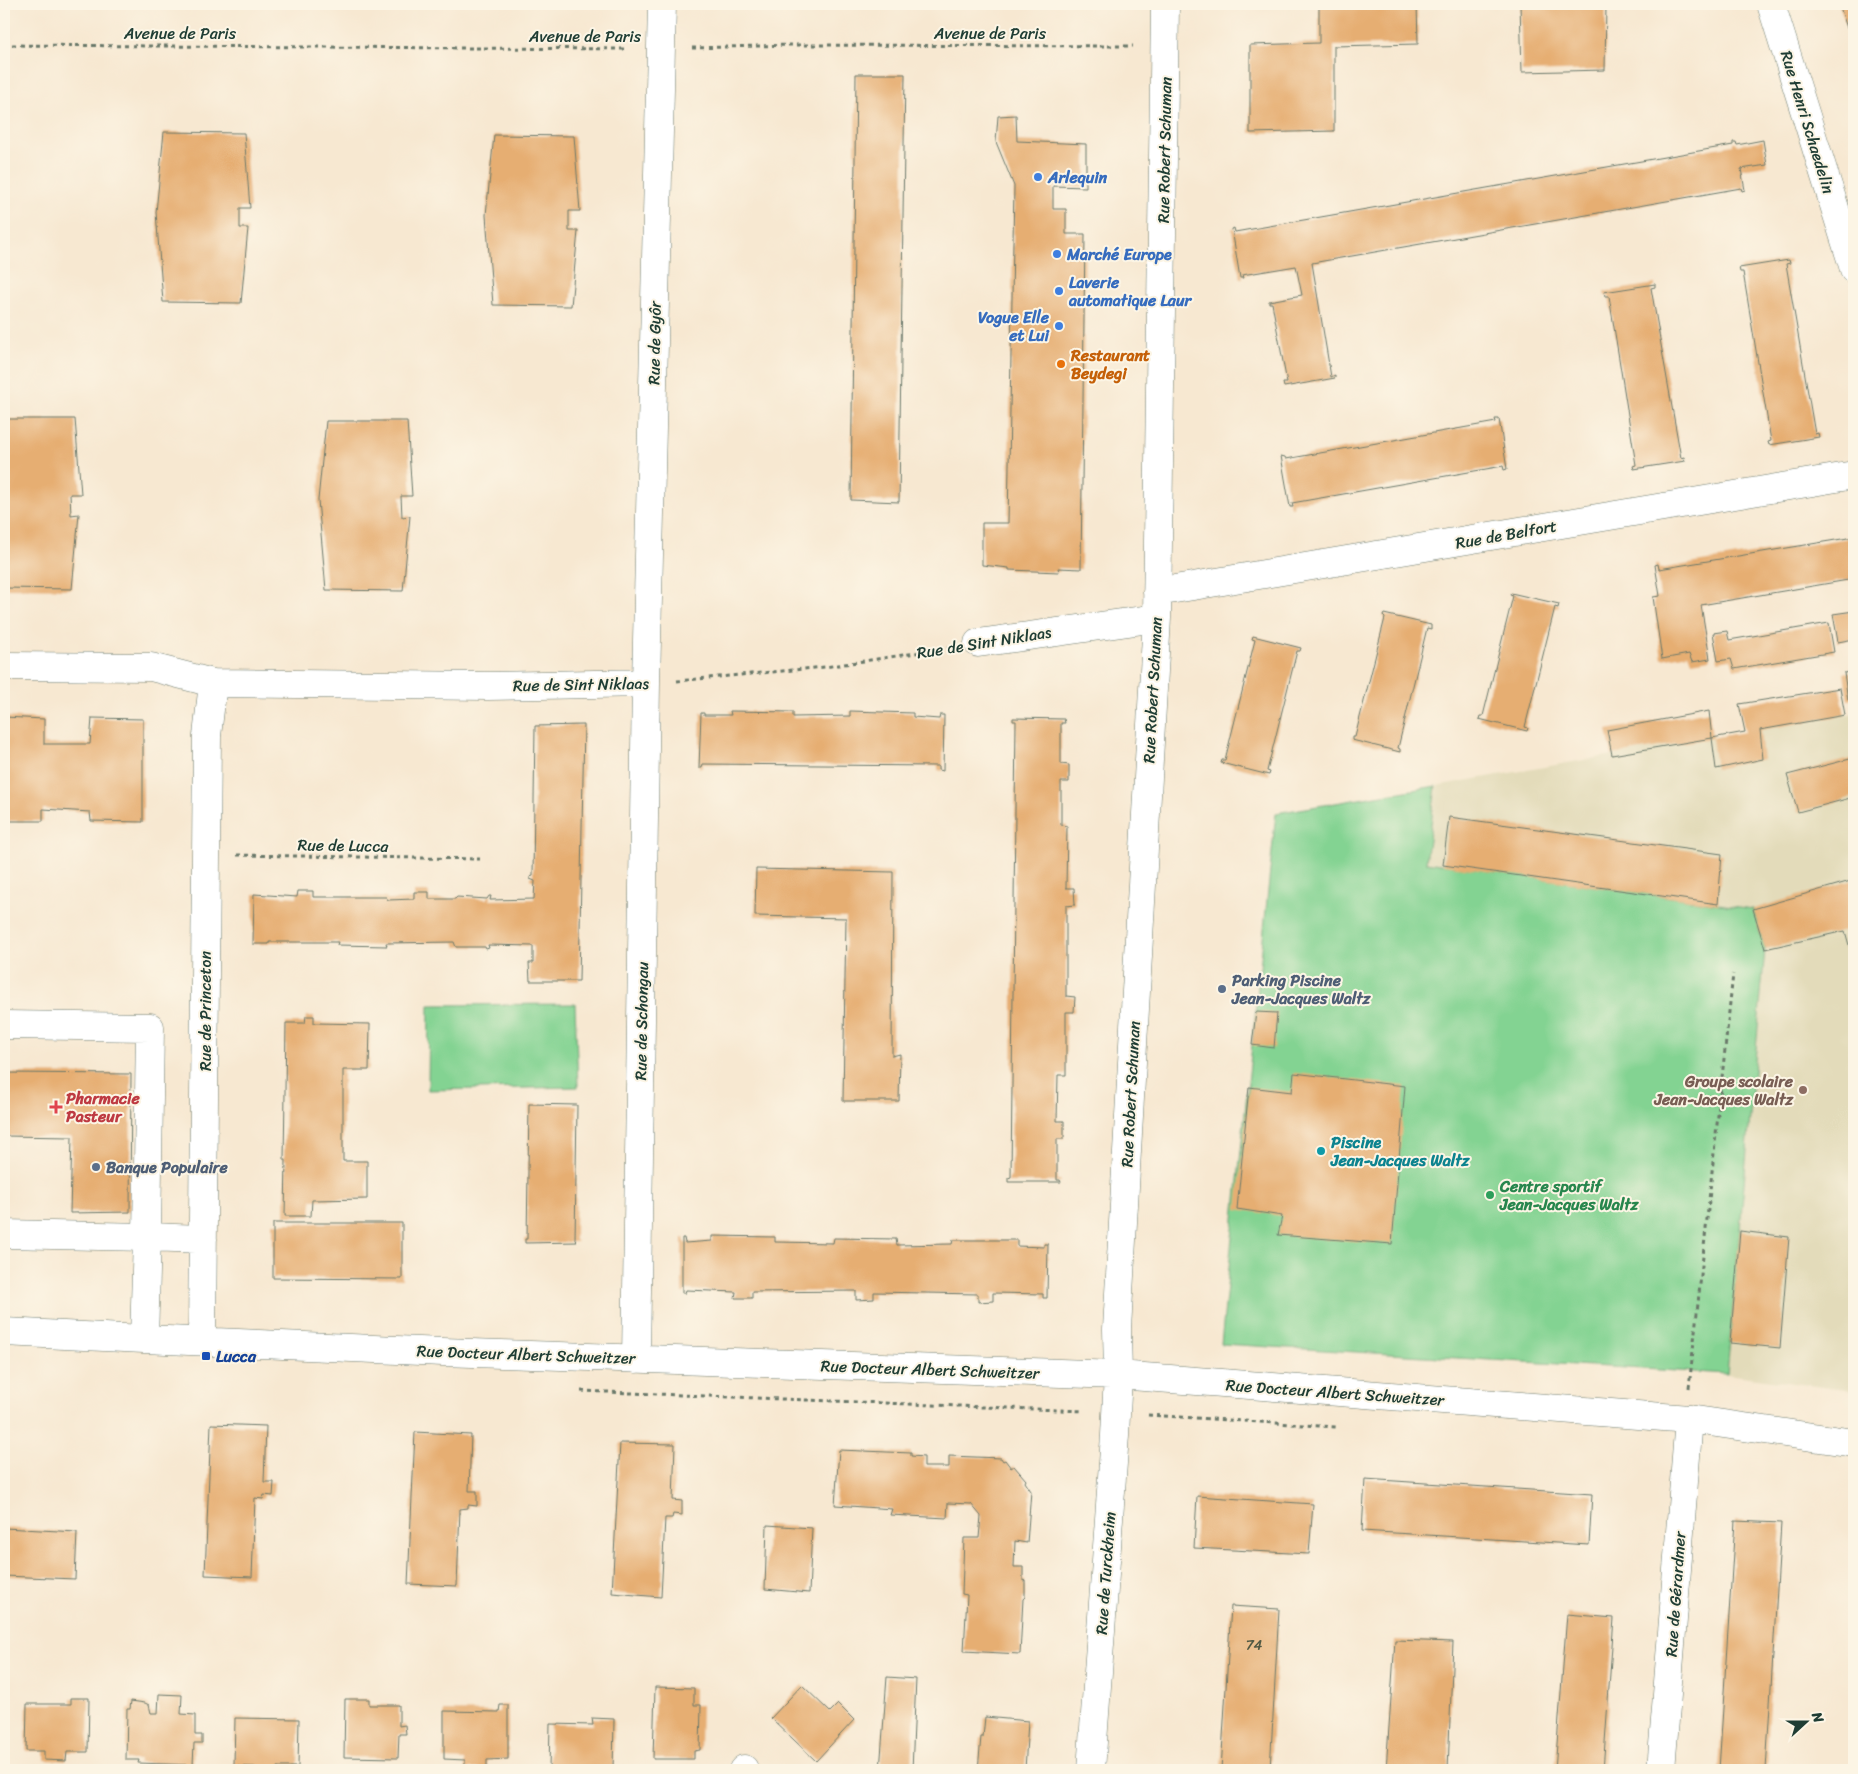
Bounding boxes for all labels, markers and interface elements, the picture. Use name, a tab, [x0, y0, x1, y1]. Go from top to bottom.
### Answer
street label: Avenue de Paris	[123, 19, 237, 48]
street label: Avenue de Paris	[933, 19, 1047, 48]
street label: Avenue de Paris	[528, 22, 642, 51]
street label: Rue Henri Schaedelin	[1772, 47, 1843, 198]
street label: Rue Robert Schuman	[1149, 76, 1180, 223]
place label: Arlequin	[1047, 163, 1108, 192]
marker: Arlequin	[1032, 171, 1044, 183]
place label: Marché Europe	[1066, 240, 1172, 269]
marker: Marché Europe	[1051, 248, 1063, 260]
place label: Laverie automatique Laur	[1068, 268, 1192, 315]
marker: Laverie automatique Laur	[1053, 285, 1065, 297]
street label: Rue de Gyôr	[639, 299, 670, 385]
place label: Vogue Elle et Lui	[978, 303, 1050, 350]
marker: Vogue Elle et Lui	[1053, 320, 1065, 332]
place label: Restaurant Beydegi	[1070, 341, 1150, 388]
marker: Restaurant Beydegi	[1055, 358, 1067, 370]
street label: Rue de Belfort	[1453, 511, 1559, 558]
street label: Rue Robert Schuman	[1134, 616, 1171, 764]
street label: Rue de Sint Niklaas	[915, 617, 1054, 667]
street label: Rue de Sint Niklaas	[513, 669, 650, 700]
street label: Rue de Lucca	[297, 830, 390, 861]
street label: Rue de Princeton	[191, 951, 220, 1071]
street label: Rue de Schongau	[626, 961, 657, 1081]
place label: Parking Piscine Jean-Jacques Waltz	[1231, 966, 1372, 1013]
marker: Parking Piscine Jean-Jacques Waltz	[1216, 983, 1228, 995]
street label: Rue Robert Schuman	[1112, 1020, 1149, 1168]
place label: Groupe scolaire Jean-Jacques Waltz	[1654, 1067, 1794, 1114]
place label: Pharmacie Pasteur	[66, 1084, 140, 1131]
marker: Groupe scolaire Jean-Jacques Waltz	[1797, 1084, 1809, 1096]
marker: Pharmacie Pasteur	[50, 1101, 62, 1113]
place label: Piscine Jean-Jacques Waltz	[1330, 1128, 1471, 1175]
marker: Piscine Jean-Jacques Waltz	[1315, 1145, 1327, 1157]
place label: Banque Populaire	[106, 1153, 228, 1182]
marker: Banque Populaire	[90, 1161, 102, 1173]
place label: Centre sportif Jean-Jacques Waltz	[1499, 1172, 1640, 1219]
marker: Centre sportif Jean-Jacques Waltz	[1484, 1189, 1496, 1201]
street label: Rue Docteur Albert Schweitzer	[416, 1336, 637, 1373]
place label: Lucca	[216, 1342, 257, 1371]
marker: Lucca	[200, 1350, 212, 1362]
street label: Rue Docteur Albert Schweitzer	[820, 1351, 1041, 1388]
street label: Rue Docteur Albert Schweitzer	[1225, 1370, 1446, 1415]
street label: Rue de Turckheim	[1087, 1510, 1124, 1636]
street label: Rue de Gérardmer	[1657, 1529, 1694, 1658]
house number: 74	[1246, 1633, 1263, 1658]
north arrow	[1780, 1696, 1830, 1746]
text: N	[1804, 1708, 1831, 1727]

